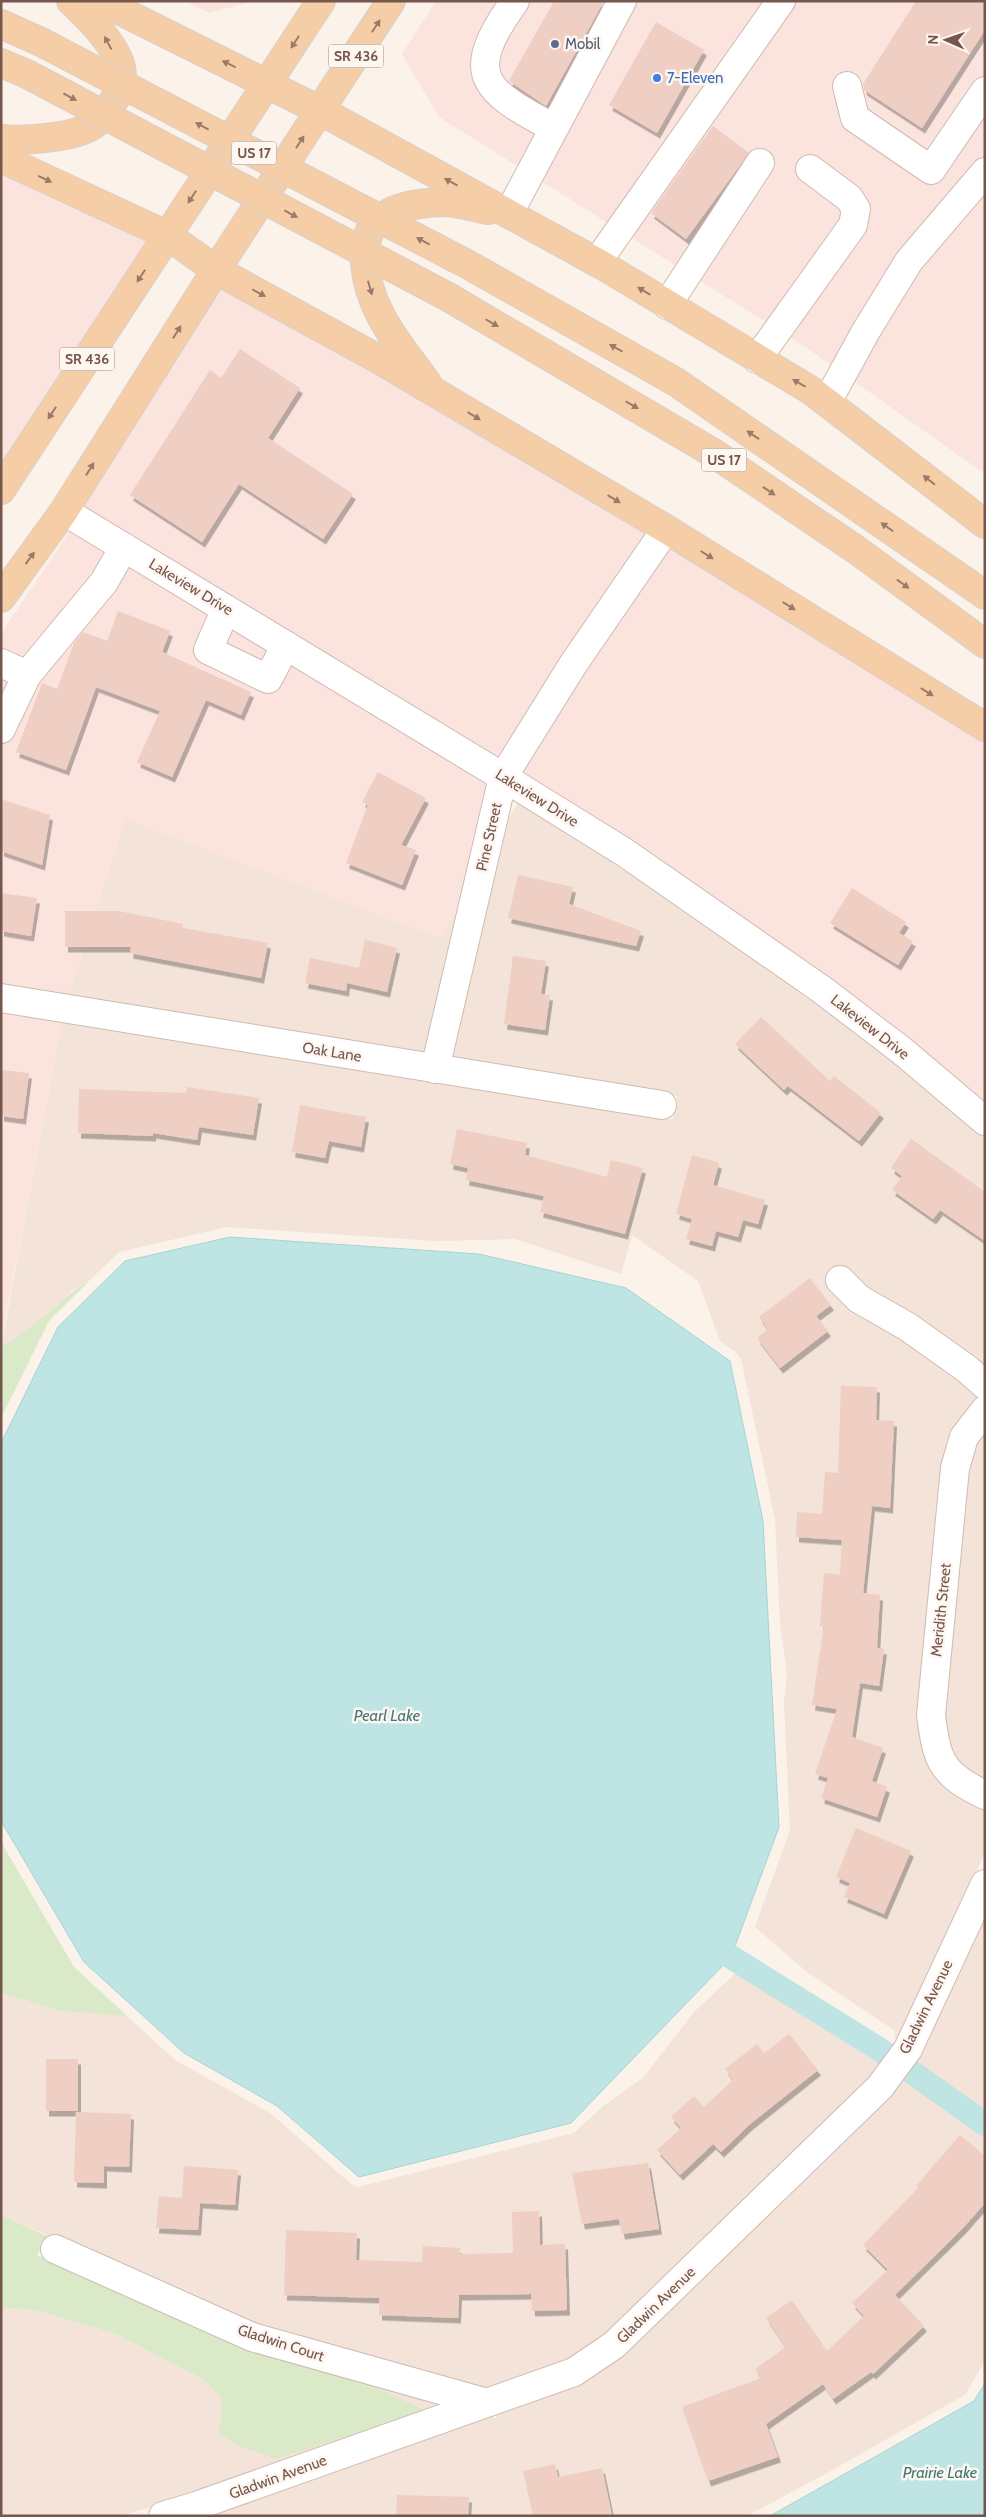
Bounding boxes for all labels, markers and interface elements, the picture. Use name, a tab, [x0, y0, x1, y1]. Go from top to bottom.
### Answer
north arrow	[921, 15, 971, 65]
one-way arrow	[371, 19, 380, 32]
text: N	[924, 34, 942, 45]
one-way arrow	[290, 35, 299, 49]
place label: Mobil	[565, 35, 601, 53]
one-way arrow	[104, 36, 112, 51]
marker: Mobil	[549, 38, 561, 50]
road number: SR 436	[328, 44, 384, 68]
one-way arrow	[222, 60, 237, 69]
place label: 7-Eleven	[667, 69, 723, 87]
marker: 7-Eleven	[651, 72, 663, 84]
one-way arrow	[63, 93, 77, 101]
one-way arrow	[195, 122, 209, 130]
one-way arrow	[296, 135, 305, 148]
road number: US 17	[232, 142, 276, 164]
one-way arrow	[38, 175, 53, 183]
one-way arrow	[444, 177, 457, 186]
one-way arrow	[188, 190, 197, 203]
one-way arrow	[284, 210, 298, 218]
one-way arrow	[417, 237, 430, 246]
one-way arrow	[136, 270, 145, 283]
one-way arrow	[367, 280, 375, 295]
one-way arrow	[638, 286, 651, 295]
one-way arrow	[251, 289, 266, 297]
one-way arrow	[485, 318, 498, 327]
one-way arrow	[172, 325, 181, 339]
one-way arrow	[609, 344, 623, 353]
road number: SR 436	[59, 348, 114, 370]
one-way arrow	[791, 379, 806, 387]
one-way arrow	[625, 401, 638, 410]
one-way arrow	[47, 406, 57, 419]
one-way arrow	[468, 411, 481, 420]
one-way arrow	[747, 430, 760, 440]
road number: US 17	[702, 448, 746, 472]
one-way arrow	[85, 463, 94, 476]
one-way arrow	[923, 475, 936, 486]
one-way arrow	[763, 486, 776, 496]
one-way arrow	[608, 494, 621, 503]
one-way arrow	[880, 522, 894, 532]
one-way arrow	[700, 550, 713, 559]
one-way arrow	[25, 551, 35, 565]
street label: Lakeview Drive	[146, 555, 237, 619]
one-way arrow	[896, 579, 910, 589]
one-way arrow	[783, 601, 796, 610]
one-way arrow	[921, 687, 934, 696]
street label: Lakeview Drive	[492, 765, 582, 831]
street label: Pine Street	[472, 801, 506, 873]
street label: Lakeview Drive	[827, 991, 913, 1063]
street label: Oak Lane	[301, 1038, 363, 1066]
street label: Meridith Street	[927, 1562, 955, 1658]
water label: Pearl Lake	[354, 1706, 420, 1725]
street label: Gladwin Avenue	[895, 1957, 957, 2057]
street label: Gladwin Avenue	[613, 2263, 699, 2347]
street label: Gladwin Court	[236, 2321, 326, 2365]
street label: Gladwin Avenue	[227, 2451, 330, 2503]
water label: Prairie Lake	[903, 2463, 977, 2482]

